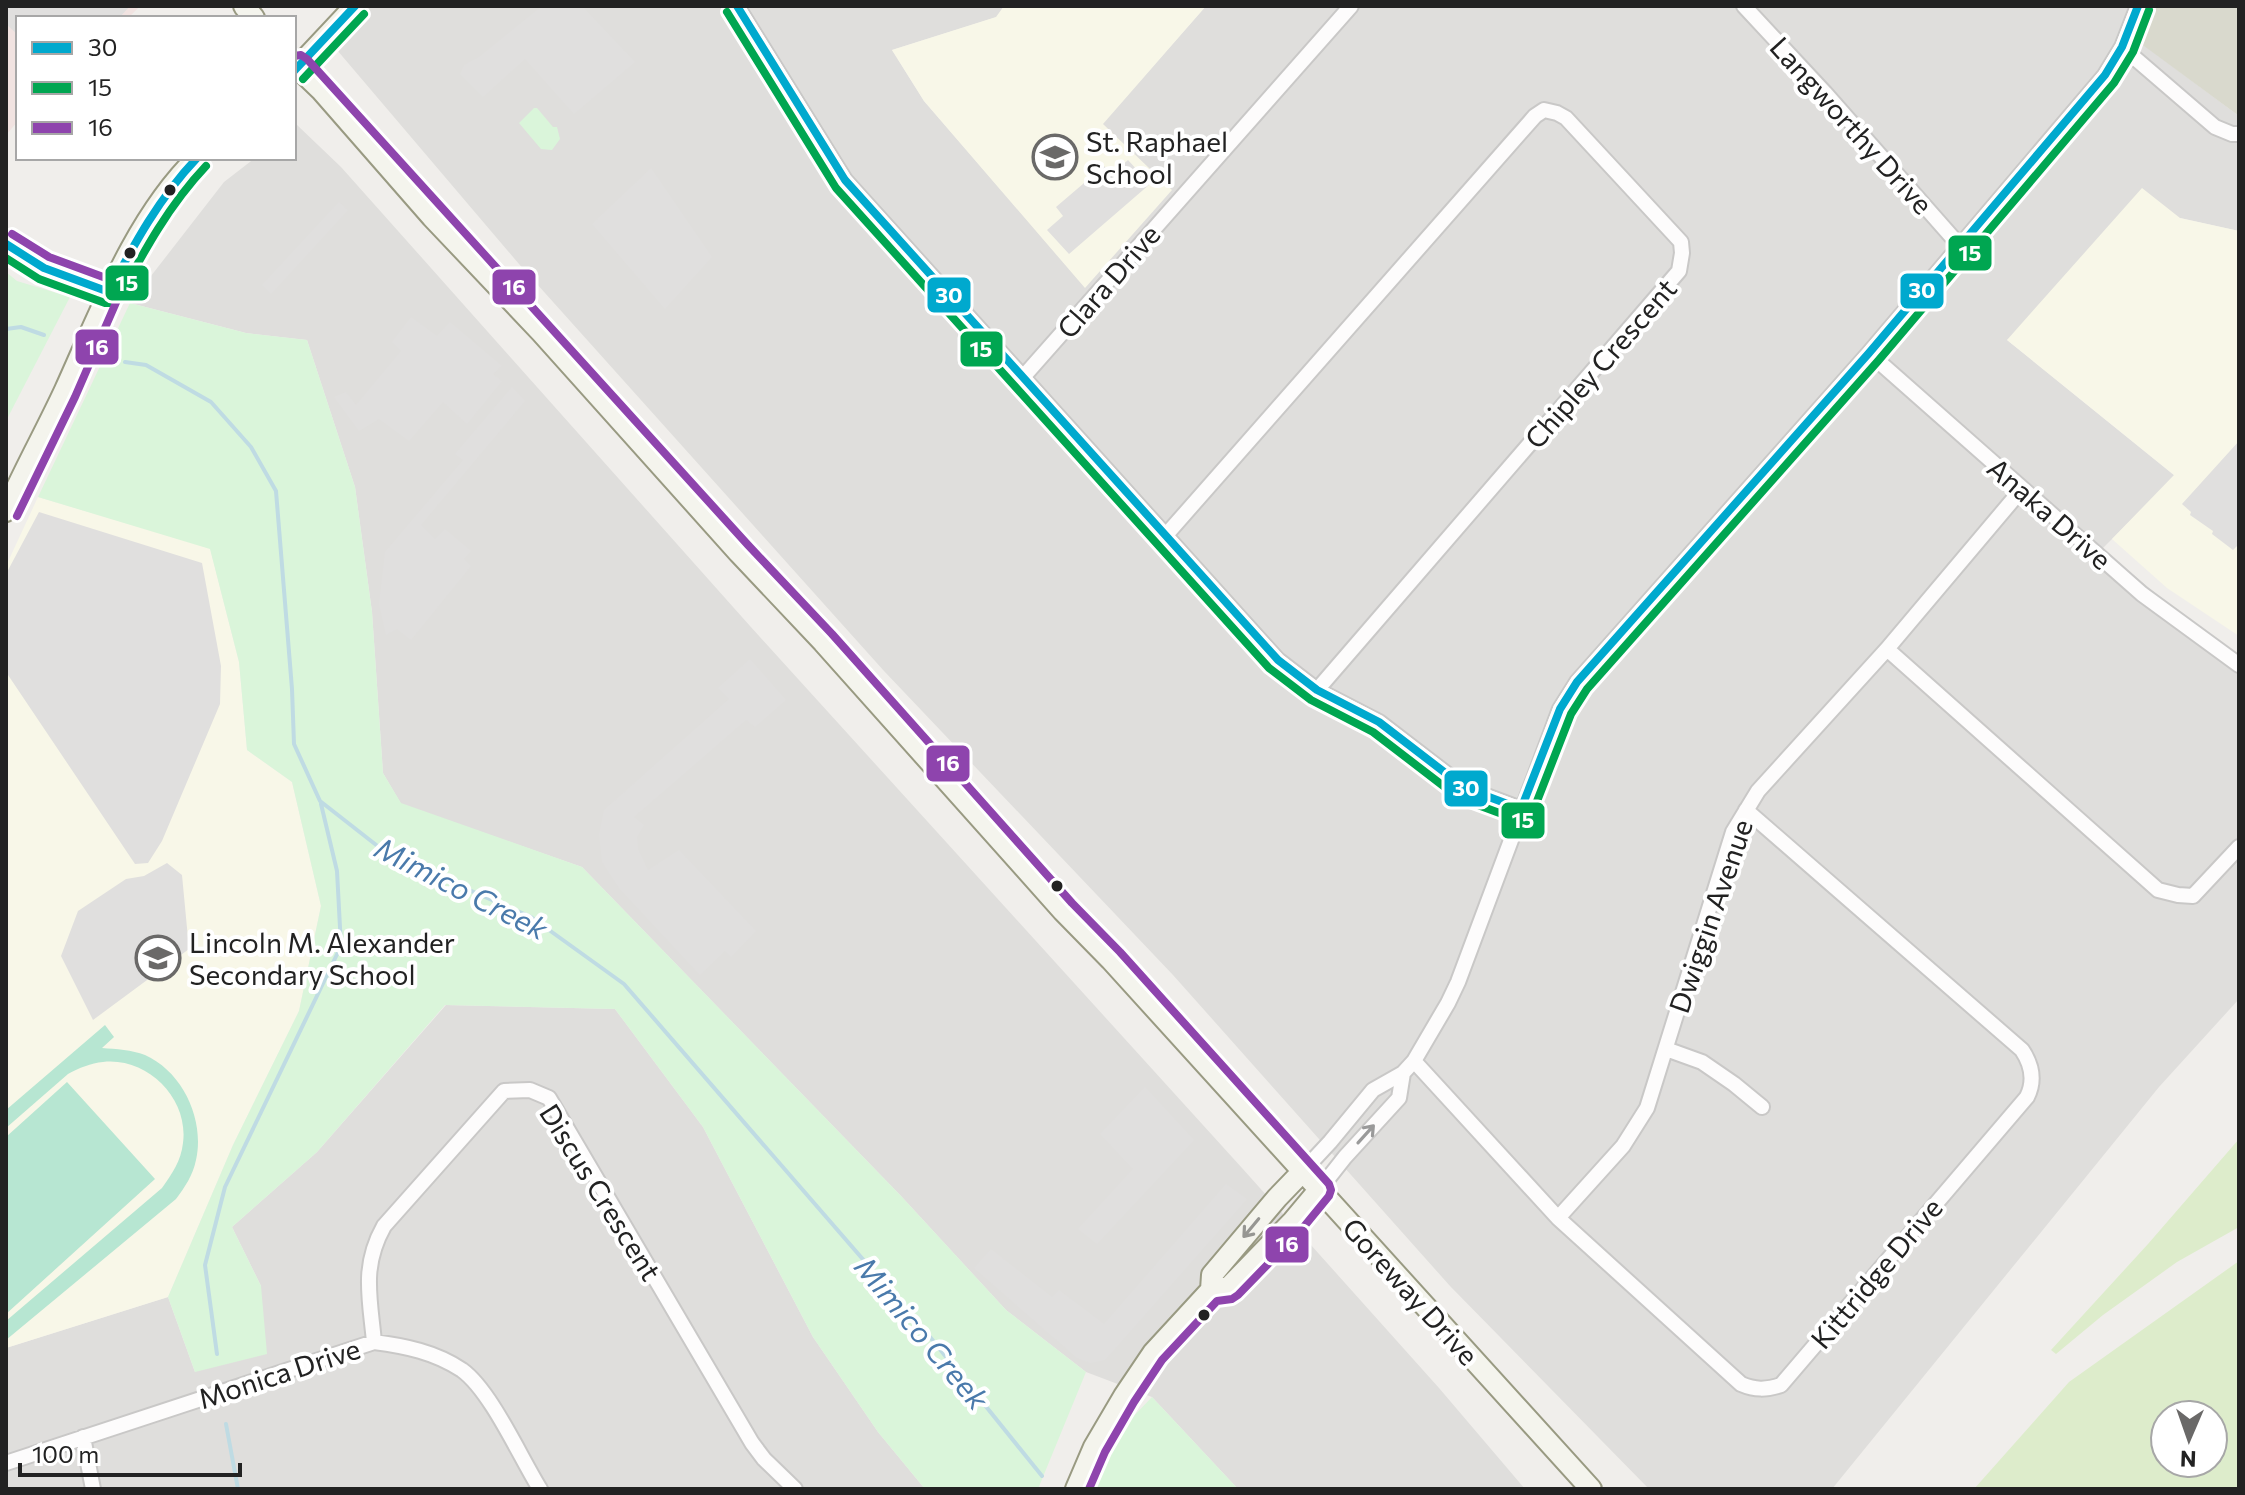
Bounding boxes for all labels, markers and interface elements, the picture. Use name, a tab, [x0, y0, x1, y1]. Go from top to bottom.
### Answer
legend	[16, 16, 296, 160]
street label: Langworthy Drive	[1764, 29, 1940, 221]
text: 30	[88, 32, 117, 61]
text: 15	[88, 72, 112, 101]
text: 16	[88, 112, 113, 141]
place label: St. Raphael School	[1086, 124, 1228, 190]
school or university icon: St. Raphael School	[1031, 133, 1079, 181]
unlabelled marker	[162, 182, 178, 198]
street label: Clara Drive	[1049, 217, 1167, 345]
line badge: 15	[1947, 234, 1993, 272]
text: 15	[1959, 239, 1981, 266]
unlabelled marker	[122, 245, 138, 261]
line badge: 15	[104, 264, 150, 302]
line badge: 16	[491, 268, 537, 306]
text: 15	[116, 269, 138, 296]
street label: Chipley Crescent	[1517, 271, 1683, 455]
line badge: 30	[1899, 272, 1945, 310]
text: 16	[502, 273, 526, 300]
line badge: 30	[926, 276, 972, 314]
text: 30	[1908, 276, 1936, 303]
text: 30	[935, 281, 963, 308]
line badge: 16	[74, 328, 120, 366]
line badge: 15	[959, 330, 1004, 368]
text: 16	[85, 333, 109, 360]
text: 15	[970, 335, 992, 362]
street label: Anaka Drive	[1981, 450, 2119, 576]
line badge: 16	[925, 744, 971, 783]
text: 16	[936, 749, 960, 776]
line badge: 30	[1443, 769, 1489, 808]
text: 30	[1452, 774, 1480, 801]
line badge: 15	[1500, 801, 1546, 840]
text: 15	[1512, 806, 1534, 833]
street label: Dwiggin Avenue	[1661, 815, 1759, 1017]
water label: Mimico Creek	[370, 828, 555, 947]
unlabelled marker	[1049, 878, 1065, 894]
place label: Lincoln M. Alexander Secondary School	[189, 925, 455, 991]
school or university icon: Lincoln M. Alexander Secondary School	[134, 934, 182, 982]
street label: Discus Crescent	[533, 1097, 669, 1287]
one-way arrow	[1357, 1124, 1375, 1144]
street label: Kittridge Drive	[1803, 1191, 1949, 1355]
street label: Goreway Drive	[1336, 1210, 1486, 1372]
one-way arrow	[1242, 1217, 1260, 1238]
line badge: 16	[1264, 1225, 1310, 1264]
text: 16	[1275, 1230, 1299, 1257]
water label: Mimico Creek	[848, 1248, 998, 1417]
unlabelled marker	[1196, 1307, 1212, 1323]
street label: Monica Drive	[194, 1331, 364, 1415]
north arrow	[2149, 1399, 2229, 1479]
scale bar	[20, 1427, 240, 1477]
text: 100 m	[32, 1439, 99, 1468]
text: N	[2180, 1446, 2197, 1473]

